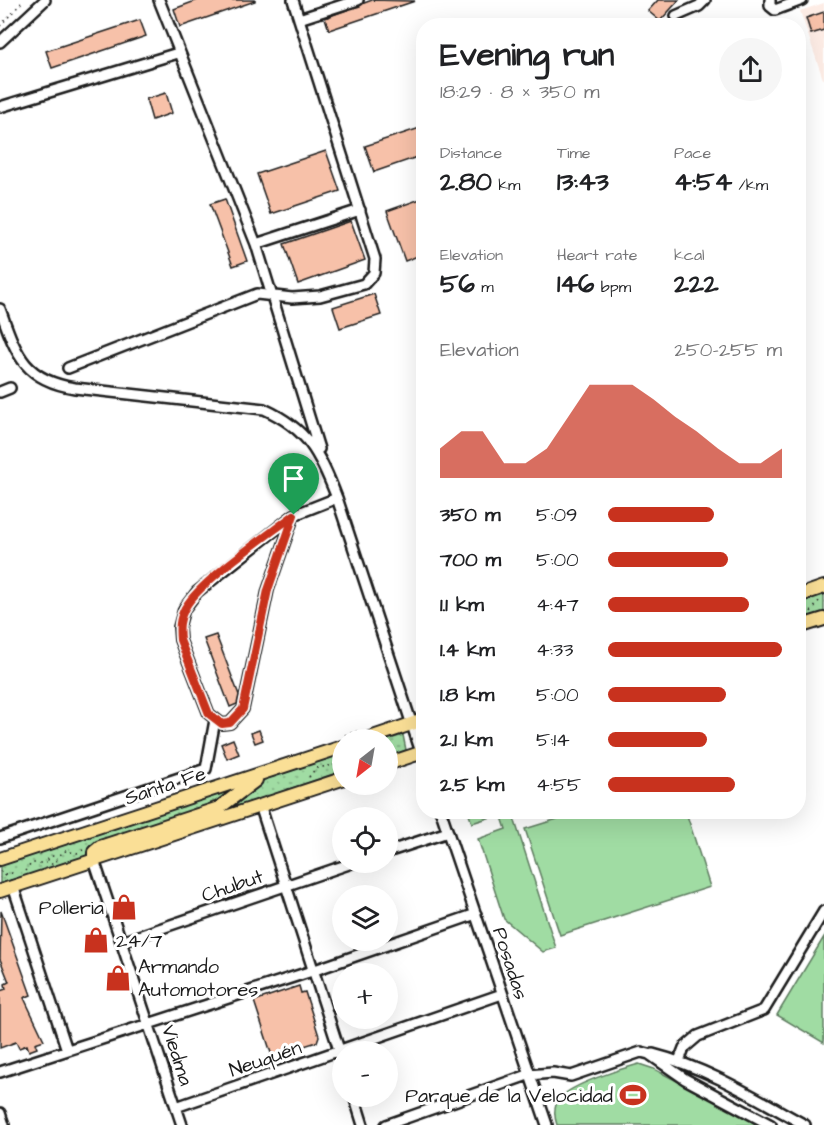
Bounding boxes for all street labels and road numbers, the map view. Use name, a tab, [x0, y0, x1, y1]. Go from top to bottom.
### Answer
street label: Santa Fe	[121, 760, 210, 812]
street label: Chubut	[198, 862, 267, 910]
street label: Posadas	[485, 923, 535, 1003]
street label: Viedma	[154, 1021, 200, 1089]
street label: Neuquén	[225, 1034, 305, 1084]

